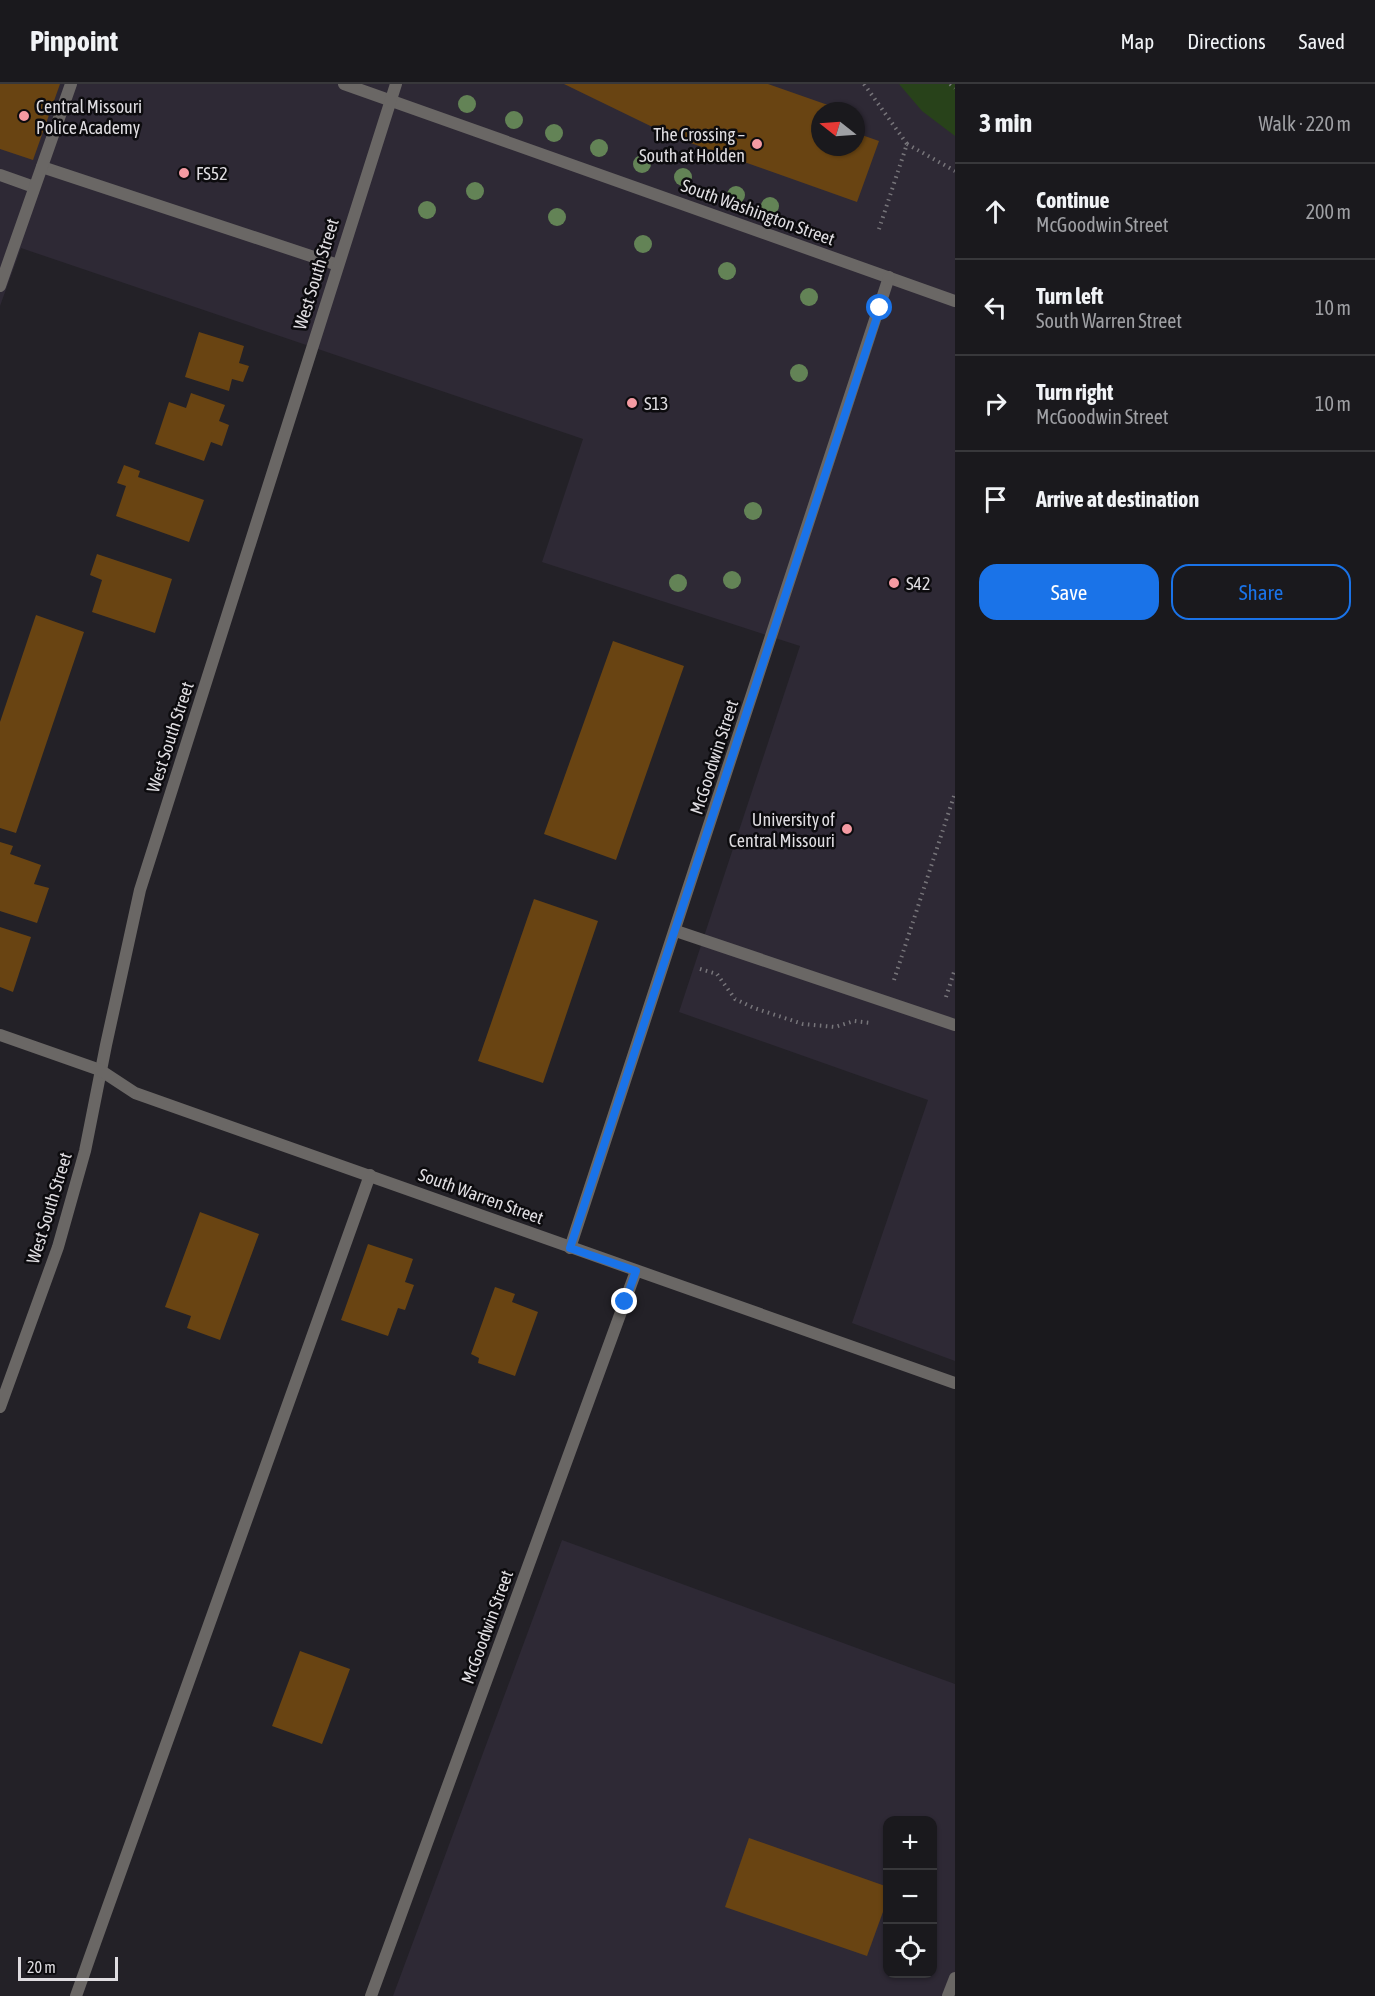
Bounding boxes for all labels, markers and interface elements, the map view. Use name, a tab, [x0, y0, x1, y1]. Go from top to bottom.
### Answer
text: Pinpoint	[30, 25, 118, 57]
text: Map	[1120, 29, 1154, 53]
text: Directions	[1187, 29, 1266, 53]
text: Saved	[1299, 29, 1345, 53]
place label: Central Missouri Police Academy	[36, 96, 142, 138]
north arrow	[811, 102, 865, 156]
text: 3 min	[979, 108, 1032, 138]
marker: Central Missouri Police Academy	[17, 109, 31, 123]
text: Walk · 220 m	[1259, 112, 1351, 135]
place label: The Crossing – South at Holden	[639, 124, 745, 166]
marker: The Crossing – South at Holden	[750, 137, 764, 151]
place label: FS52	[196, 163, 228, 184]
marker: FS52	[177, 166, 191, 180]
street label: South Washington Street	[678, 174, 838, 250]
text: Continue	[1036, 187, 1110, 213]
icon: ahead	[979, 195, 1012, 228]
text: 200 m	[1306, 200, 1351, 223]
text: McGoodwin Street	[1036, 213, 1169, 236]
street label: West South Street	[289, 216, 343, 332]
text: Turn left	[1036, 283, 1103, 309]
icon: left	[979, 291, 1012, 324]
route start	[866, 294, 892, 320]
text: 10 m	[1315, 296, 1351, 319]
text: South Warren Street	[1036, 309, 1182, 332]
text: Turn right	[1036, 379, 1113, 405]
icon: right	[979, 387, 1012, 420]
text: 10 m	[1315, 392, 1351, 415]
place label: S13	[644, 393, 668, 414]
marker: S13	[625, 396, 639, 410]
text: McGoodwin Street	[1036, 405, 1169, 428]
icon: arrive	[979, 483, 1012, 516]
text: Arrive at destination	[1036, 486, 1199, 512]
button: Save	[979, 564, 1159, 620]
button: Share	[1171, 564, 1351, 620]
place label: S42	[906, 573, 930, 594]
marker: S42	[887, 576, 901, 590]
street label: West South Street	[142, 679, 198, 795]
street label: McGoodwin Street	[686, 697, 742, 817]
place label: University of Central Missouri	[729, 809, 835, 851]
marker: University of Central Missouri	[840, 822, 854, 836]
street label: West South Street	[22, 1150, 76, 1266]
street label: South Warren Street	[416, 1164, 546, 1228]
route end	[611, 1288, 637, 1314]
street label: McGoodwin Street	[457, 1567, 517, 1687]
map controls	[883, 1816, 937, 1978]
button: +	[883, 1816, 937, 1870]
button: −	[883, 1870, 937, 1924]
button: locate	[883, 1924, 937, 1978]
scale bar	[18, 1954, 118, 1982]
text: 20 m	[27, 1958, 56, 1976]

